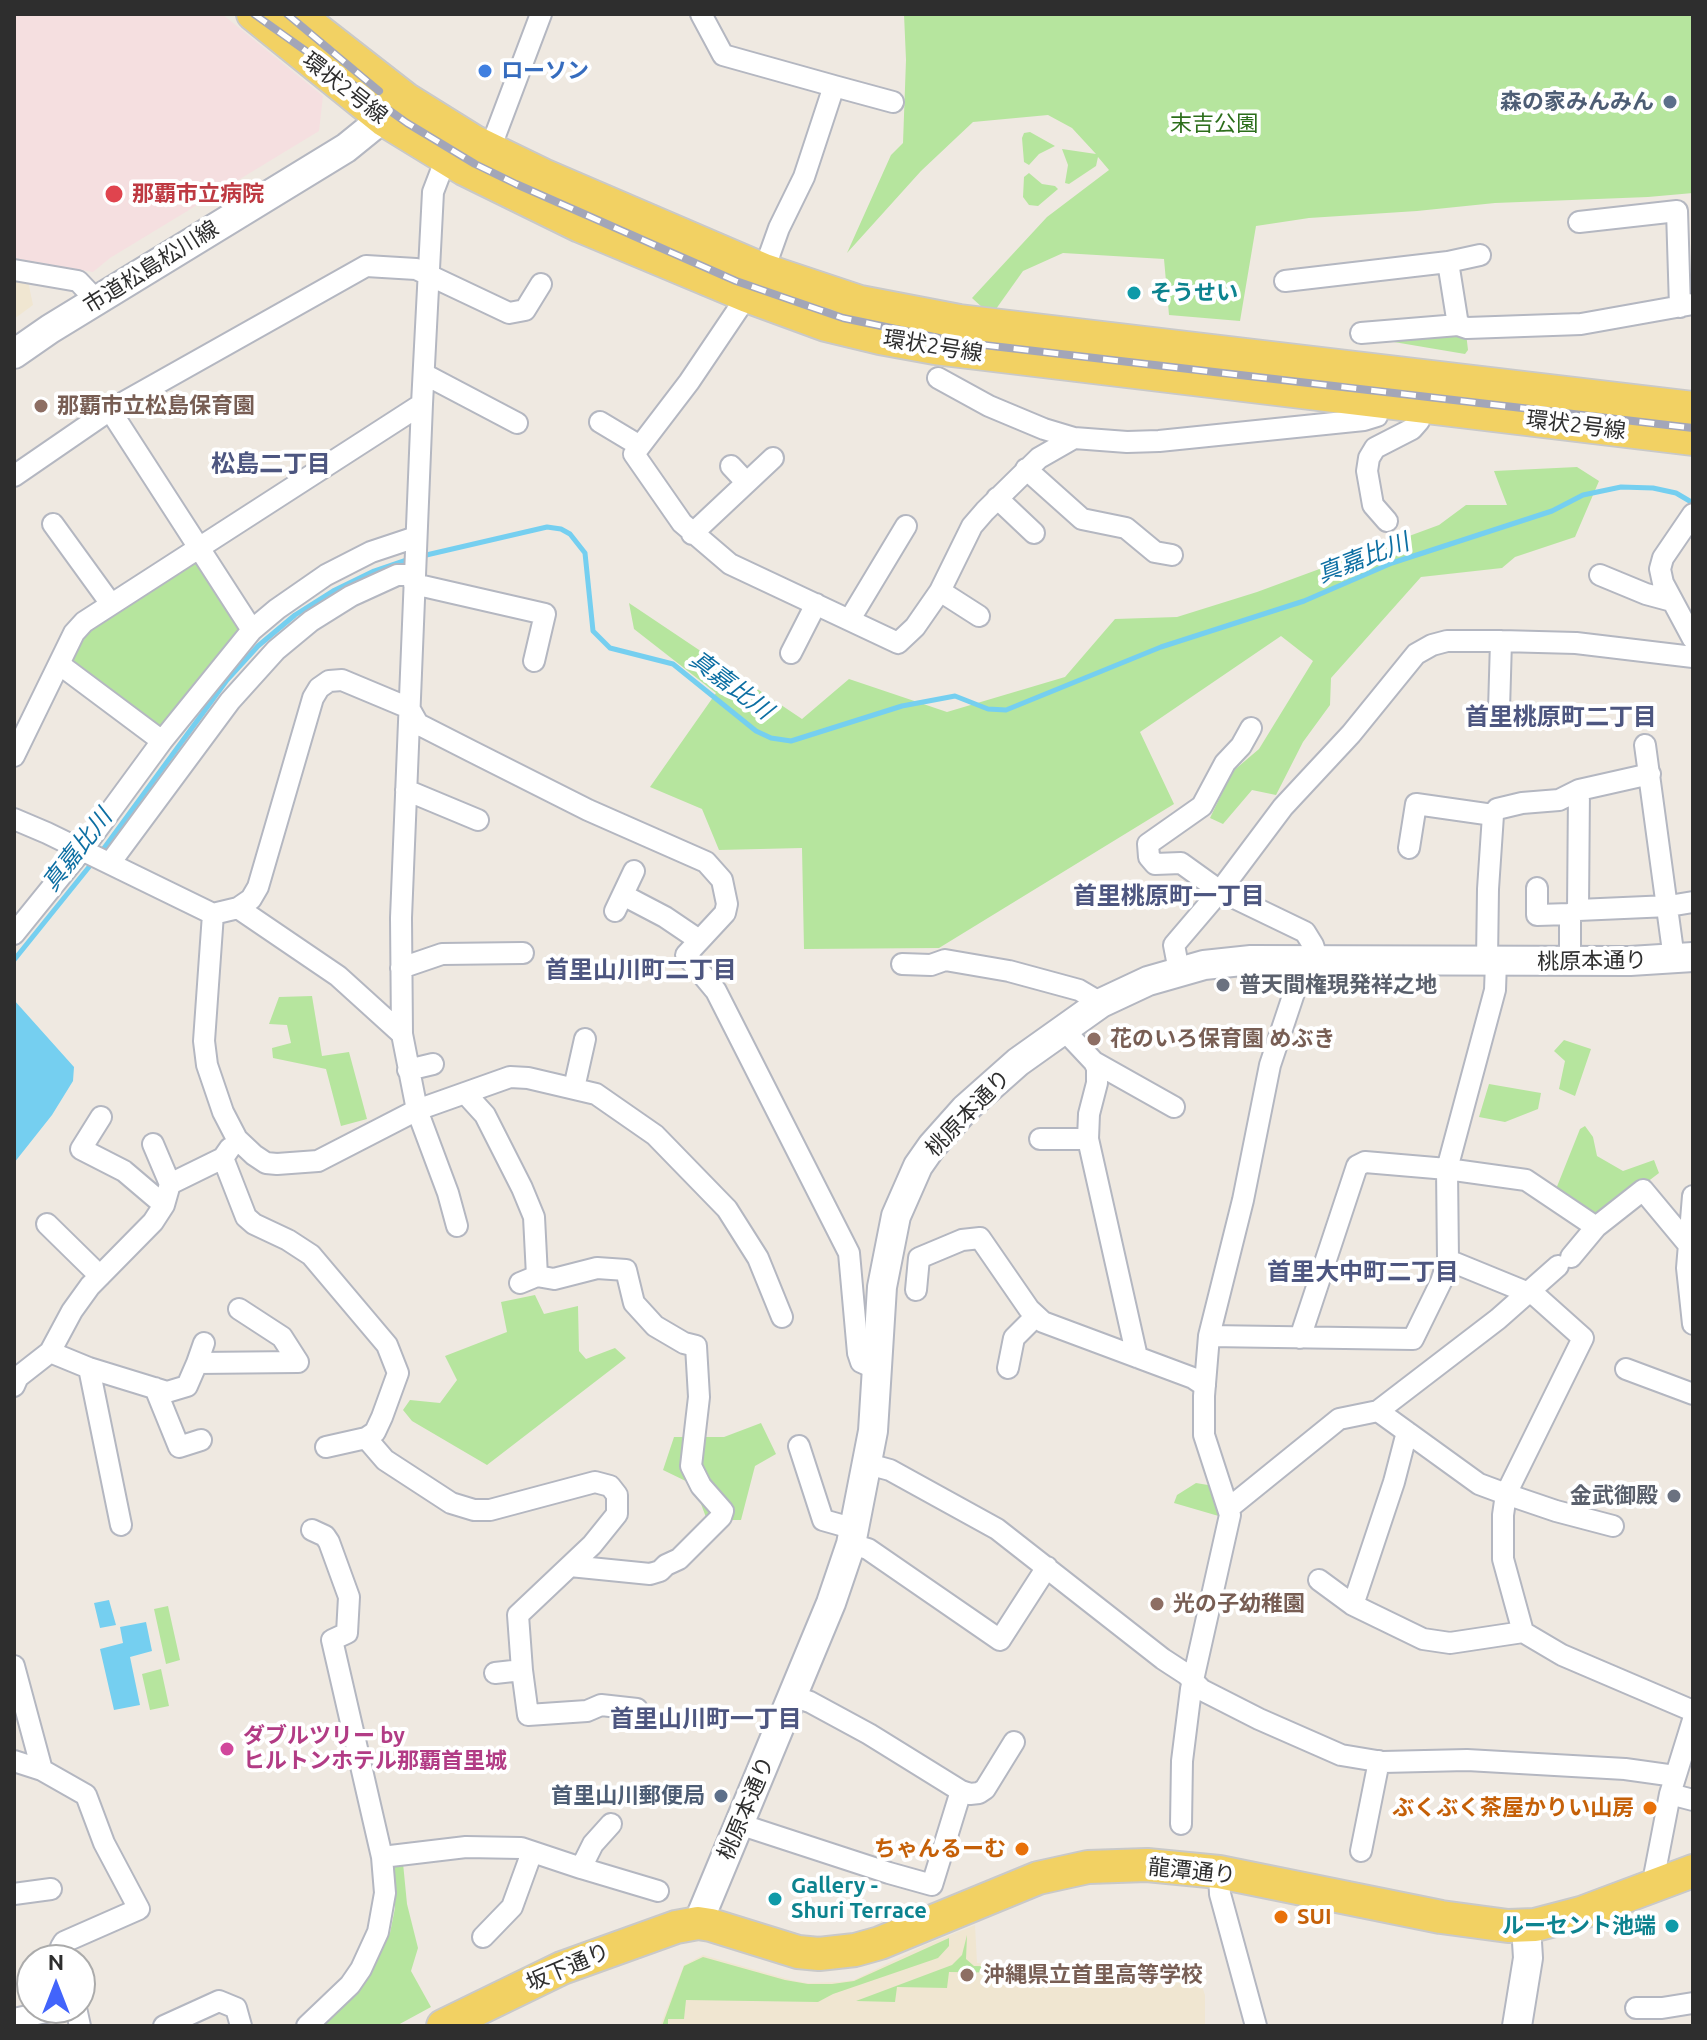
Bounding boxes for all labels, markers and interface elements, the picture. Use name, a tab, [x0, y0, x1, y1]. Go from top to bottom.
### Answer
street label: 環状2号線	[297, 47, 393, 129]
place label: ローソン	[501, 58, 589, 84]
marker: ローソン	[476, 62, 494, 80]
place label: 森の家みんみん	[1500, 89, 1654, 115]
marker: 森の家みんみん	[1661, 93, 1679, 111]
park label: 末吉公園	[1170, 111, 1258, 137]
place label: 那覇市立病院	[132, 181, 264, 207]
marker: 那覇市立病院	[103, 183, 125, 205]
street label: 市道松島松川線	[79, 215, 223, 319]
place label: そうせい	[1150, 280, 1238, 306]
marker: そうせい	[1125, 284, 1143, 302]
street label: 環状2号線	[881, 325, 985, 367]
place label: 那覇市立松島保育園	[57, 393, 255, 419]
marker: 那覇市立松島保育園	[32, 397, 50, 415]
street label: 環状2号線	[1525, 406, 1627, 444]
district label: 松島二丁目	[211, 450, 331, 478]
water label: 真嘉比川	[1313, 527, 1413, 589]
water label: 真嘉比川	[684, 645, 778, 725]
district label: 首里桃原町二丁目	[1465, 703, 1657, 731]
water label: 真嘉比川	[36, 803, 118, 897]
district label: 首里桃原町一丁目	[1073, 882, 1265, 910]
street label: 桃原本通り	[1537, 947, 1647, 975]
district label: 首里山川町二丁目	[545, 956, 737, 984]
place label: 普天間権現発祥之地	[1239, 972, 1437, 998]
marker: 普天間権現発祥之地	[1214, 976, 1232, 994]
place label: 花のいろ保育園 めぶき	[1110, 1026, 1335, 1052]
marker: 花のいろ保育園 めぶき	[1085, 1030, 1103, 1048]
street label: 桃原本通り	[920, 1064, 1016, 1162]
district label: 首里大中町二丁目	[1267, 1258, 1459, 1286]
place label: 金武御殿	[1570, 1483, 1658, 1509]
marker: 金武御殿	[1665, 1487, 1683, 1505]
place label: 光の子幼稚園	[1173, 1591, 1305, 1617]
marker: 光の子幼稚園	[1148, 1595, 1166, 1613]
district label: 首里山川町一丁目	[610, 1705, 802, 1733]
place label: ダブルツリー by ヒルトンホテル那覇首里城	[243, 1723, 507, 1774]
marker: ダブルツリー by ヒルトンホテル那覇首里城	[218, 1740, 236, 1758]
street label: 桃原本通り	[712, 1752, 780, 1864]
place label: 首里山川郵便局	[551, 1783, 705, 1809]
marker: 首里山川郵便局	[712, 1787, 730, 1805]
place label: ぶくぶく茶屋かりい山房	[1392, 1795, 1634, 1821]
marker: ぶくぶく茶屋かりい山房	[1641, 1799, 1659, 1817]
place label: ちゃんるーむ	[874, 1836, 1006, 1862]
marker: ちゃんるーむ	[1013, 1840, 1031, 1858]
street label: 龍潭通り	[1147, 1853, 1237, 1889]
place label: Gallery - Shuri Terrace	[791, 1873, 927, 1924]
marker: Gallery - Shuri Terrace	[766, 1890, 784, 1908]
place label: SUI	[1297, 1904, 1332, 1930]
marker: SUI	[1272, 1908, 1290, 1926]
place label: ルーセント池端	[1502, 1913, 1656, 1939]
marker: ルーセント池端	[1663, 1917, 1681, 1935]
street label: 坂下通り	[522, 1938, 614, 1996]
north arrow	[16, 1944, 96, 2024]
text: N	[48, 1949, 64, 1974]
place label: 沖縄県立首里高等学校	[983, 1962, 1203, 1988]
marker: 沖縄県立首里高等学校	[958, 1966, 976, 1984]

